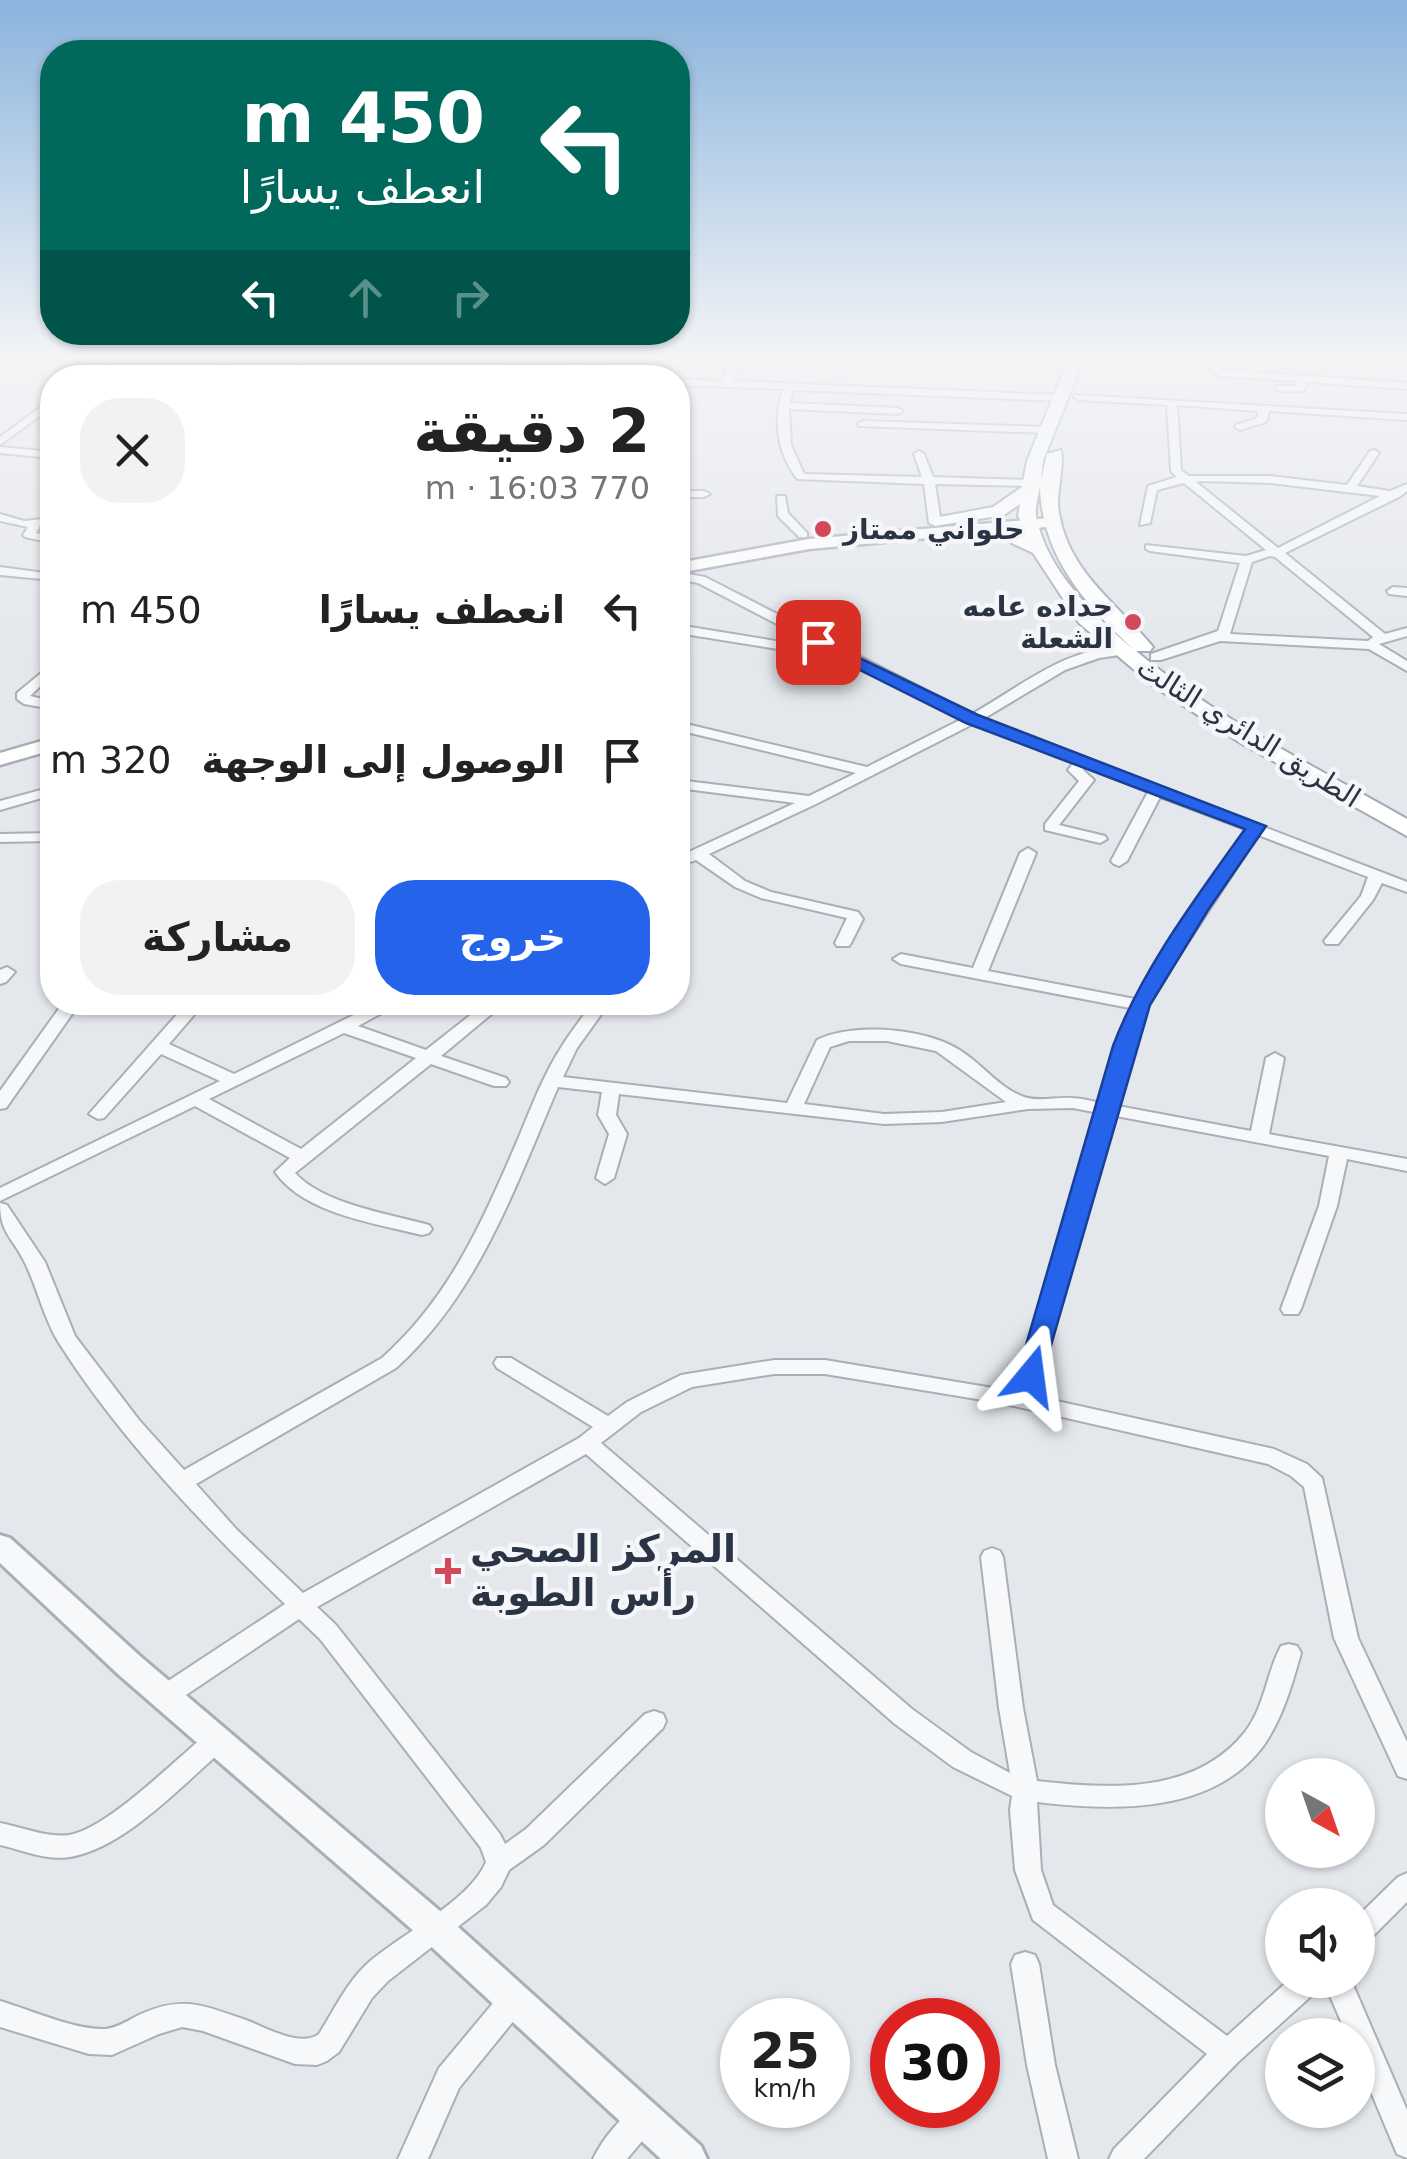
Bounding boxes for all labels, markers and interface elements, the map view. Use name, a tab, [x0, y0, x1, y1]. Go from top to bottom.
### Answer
text: 450 m	[242, 77, 485, 159]
icon: left	[520, 80, 650, 210]
text: انعطف يسارًا	[240, 161, 485, 214]
icon: left	[233, 270, 288, 325]
icon: ahead	[338, 270, 393, 325]
icon: right	[443, 270, 498, 325]
text: 2 دقيقة	[413, 396, 650, 466]
button: close	[80, 398, 185, 503]
text: 770 m · 16:03	[425, 469, 650, 507]
place label: حلواني ممتاز	[841, 513, 1025, 546]
marker: حلواني ممتاز	[812, 518, 834, 540]
icon: left	[595, 583, 650, 638]
text: 450 m	[80, 588, 202, 632]
text: انعطف يسارًا	[319, 588, 565, 632]
place label: حداده عامه الشعلة	[962, 590, 1113, 655]
pin	[776, 600, 861, 685]
marker: حداده عامه الشعلة	[1122, 611, 1144, 633]
icon: arrive	[791, 615, 846, 670]
street label: الطريق الدائري الثالث	[1131, 650, 1366, 814]
icon: arrive	[595, 733, 650, 788]
text: 320 m	[50, 738, 172, 782]
text: الوصول إلى الوجهة	[202, 738, 565, 782]
button: مشاركة	[80, 880, 355, 995]
button: خروج	[375, 880, 650, 995]
position arrow	[979, 1324, 1083, 1428]
place label: المركز الصحي رأس الطوبة	[470, 1527, 736, 1615]
marker: المركز الصحي رأس الطوبة	[435, 1558, 461, 1584]
north arrow	[1265, 1758, 1375, 1868]
map controls	[1265, 1758, 1375, 2128]
button: sound	[1265, 1888, 1375, 1998]
speed limit sign: 30	[870, 1998, 1000, 2128]
button: layers	[1265, 2018, 1375, 2128]
text: 25	[750, 2022, 820, 2080]
text: km/h	[753, 2074, 817, 2103]

